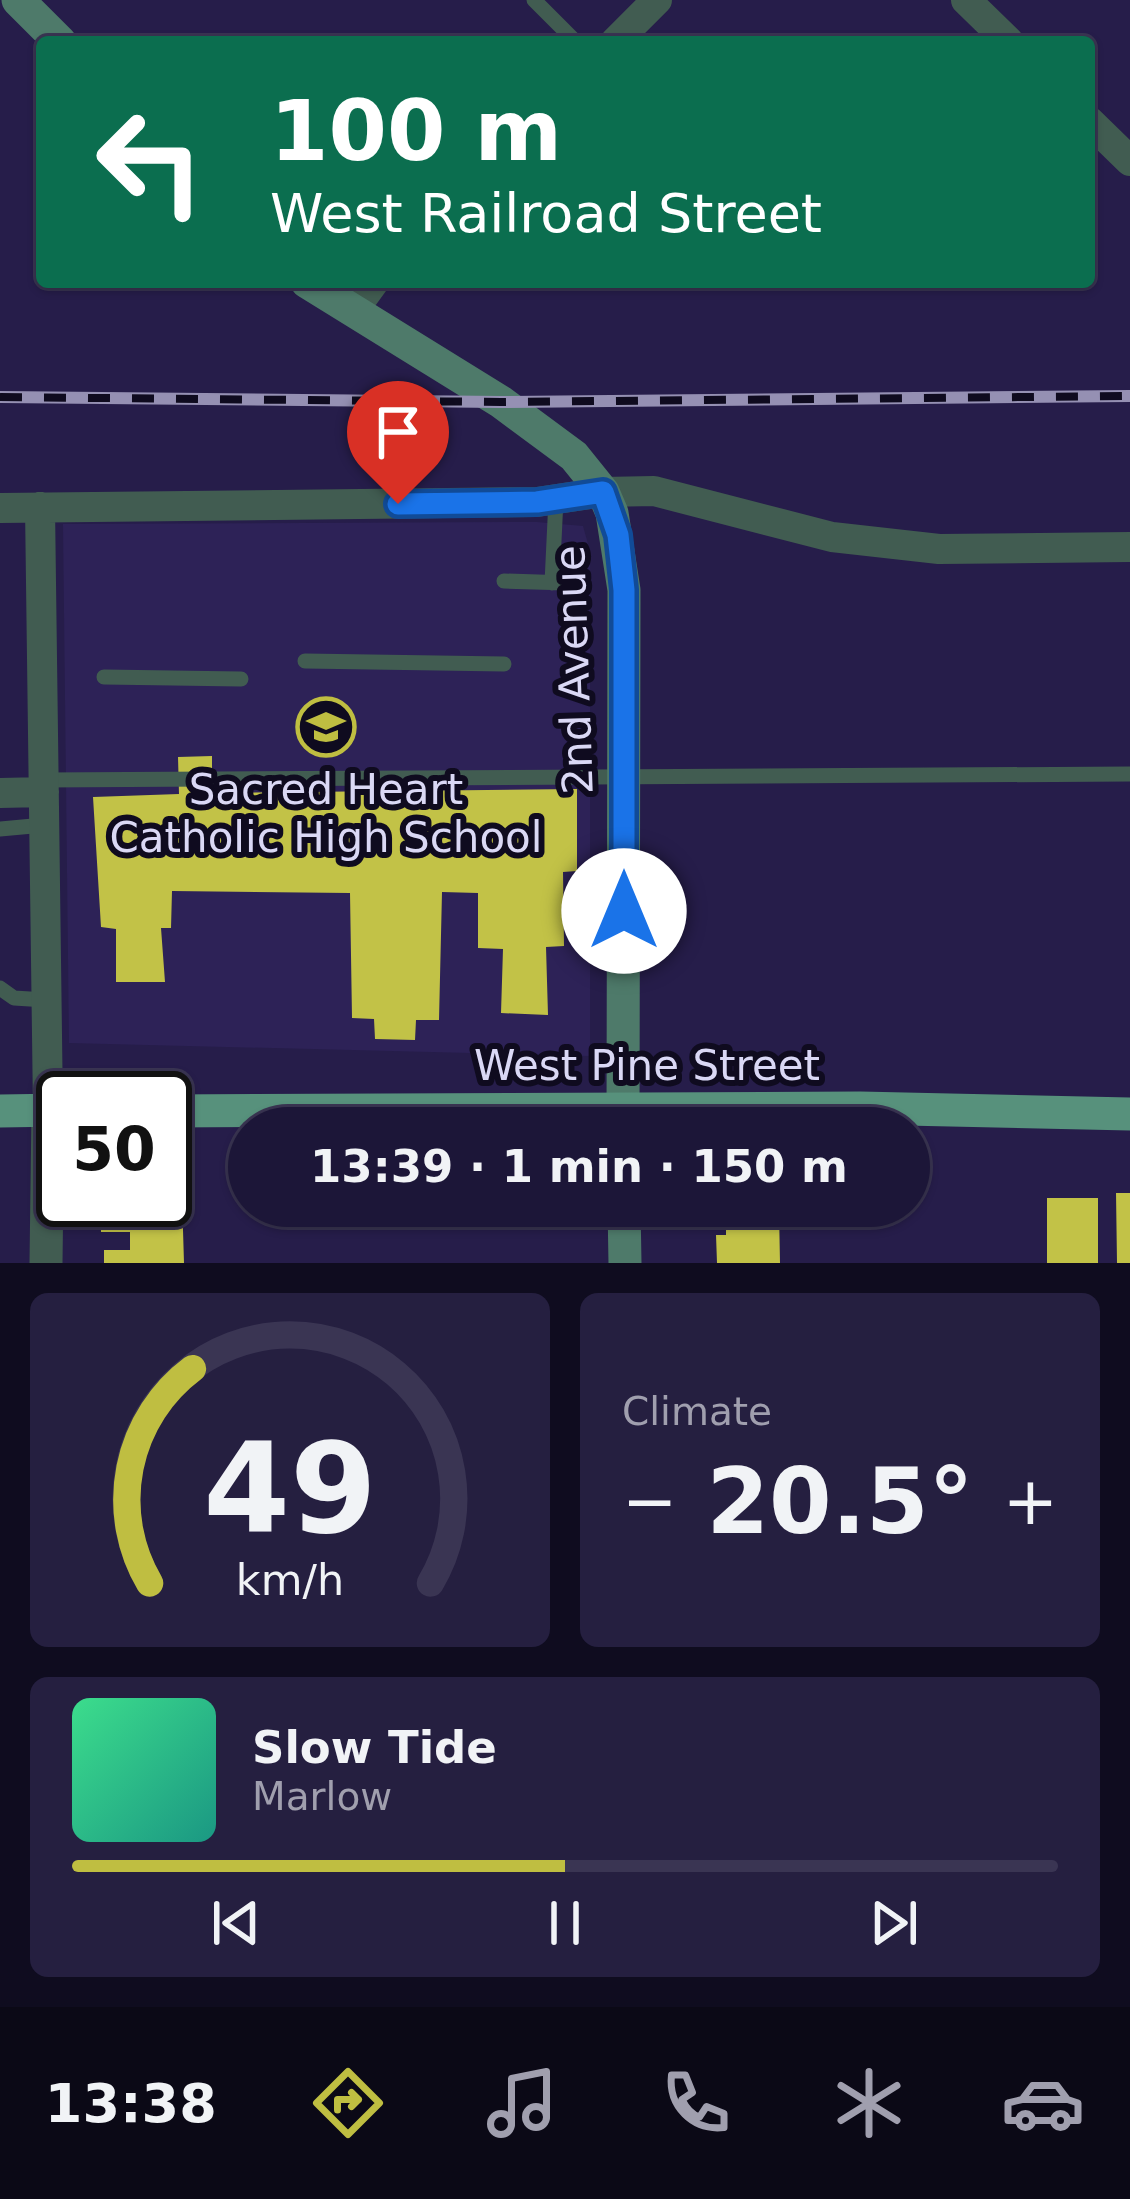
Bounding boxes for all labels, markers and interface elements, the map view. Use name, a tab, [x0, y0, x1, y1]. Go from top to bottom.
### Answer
text: 100 m	[270, 82, 562, 180]
icon: left	[72, 84, 228, 240]
text: West Railroad Street	[270, 182, 822, 245]
pin	[347, 381, 449, 504]
icon: arrive	[365, 399, 431, 465]
street label: 2nd Avenue	[545, 545, 603, 795]
school or university icon: Sacred Heart Catholic High School	[295, 696, 357, 758]
place label: Sacred Heart Catholic High School	[110, 765, 542, 862]
position arrow	[561, 848, 687, 974]
street label: West Pine Street	[474, 1041, 820, 1090]
speed limit sign: 50	[36, 1071, 192, 1227]
text: 13:39 · 1 min · 150 m	[310, 1140, 848, 1193]
text: Climate	[622, 1389, 772, 1434]
text: 49	[203, 1416, 377, 1561]
text: 20.5°	[706, 1449, 974, 1554]
text: −	[622, 1463, 677, 1540]
text: +	[1003, 1463, 1058, 1540]
text: km/h	[236, 1555, 344, 1605]
text: Slow Tide	[252, 1721, 497, 1774]
text: Marlow	[252, 1774, 392, 1819]
icon: previous	[203, 1890, 269, 1956]
icon: pause	[532, 1890, 598, 1956]
icon: next	[861, 1890, 927, 1956]
icon: directions	[306, 2061, 390, 2145]
icon: music	[480, 2061, 564, 2145]
icon: phone	[654, 2061, 738, 2145]
icon: climate	[827, 2061, 911, 2145]
icon: car	[1001, 2061, 1085, 2145]
text: 13:38	[45, 2072, 217, 2135]

